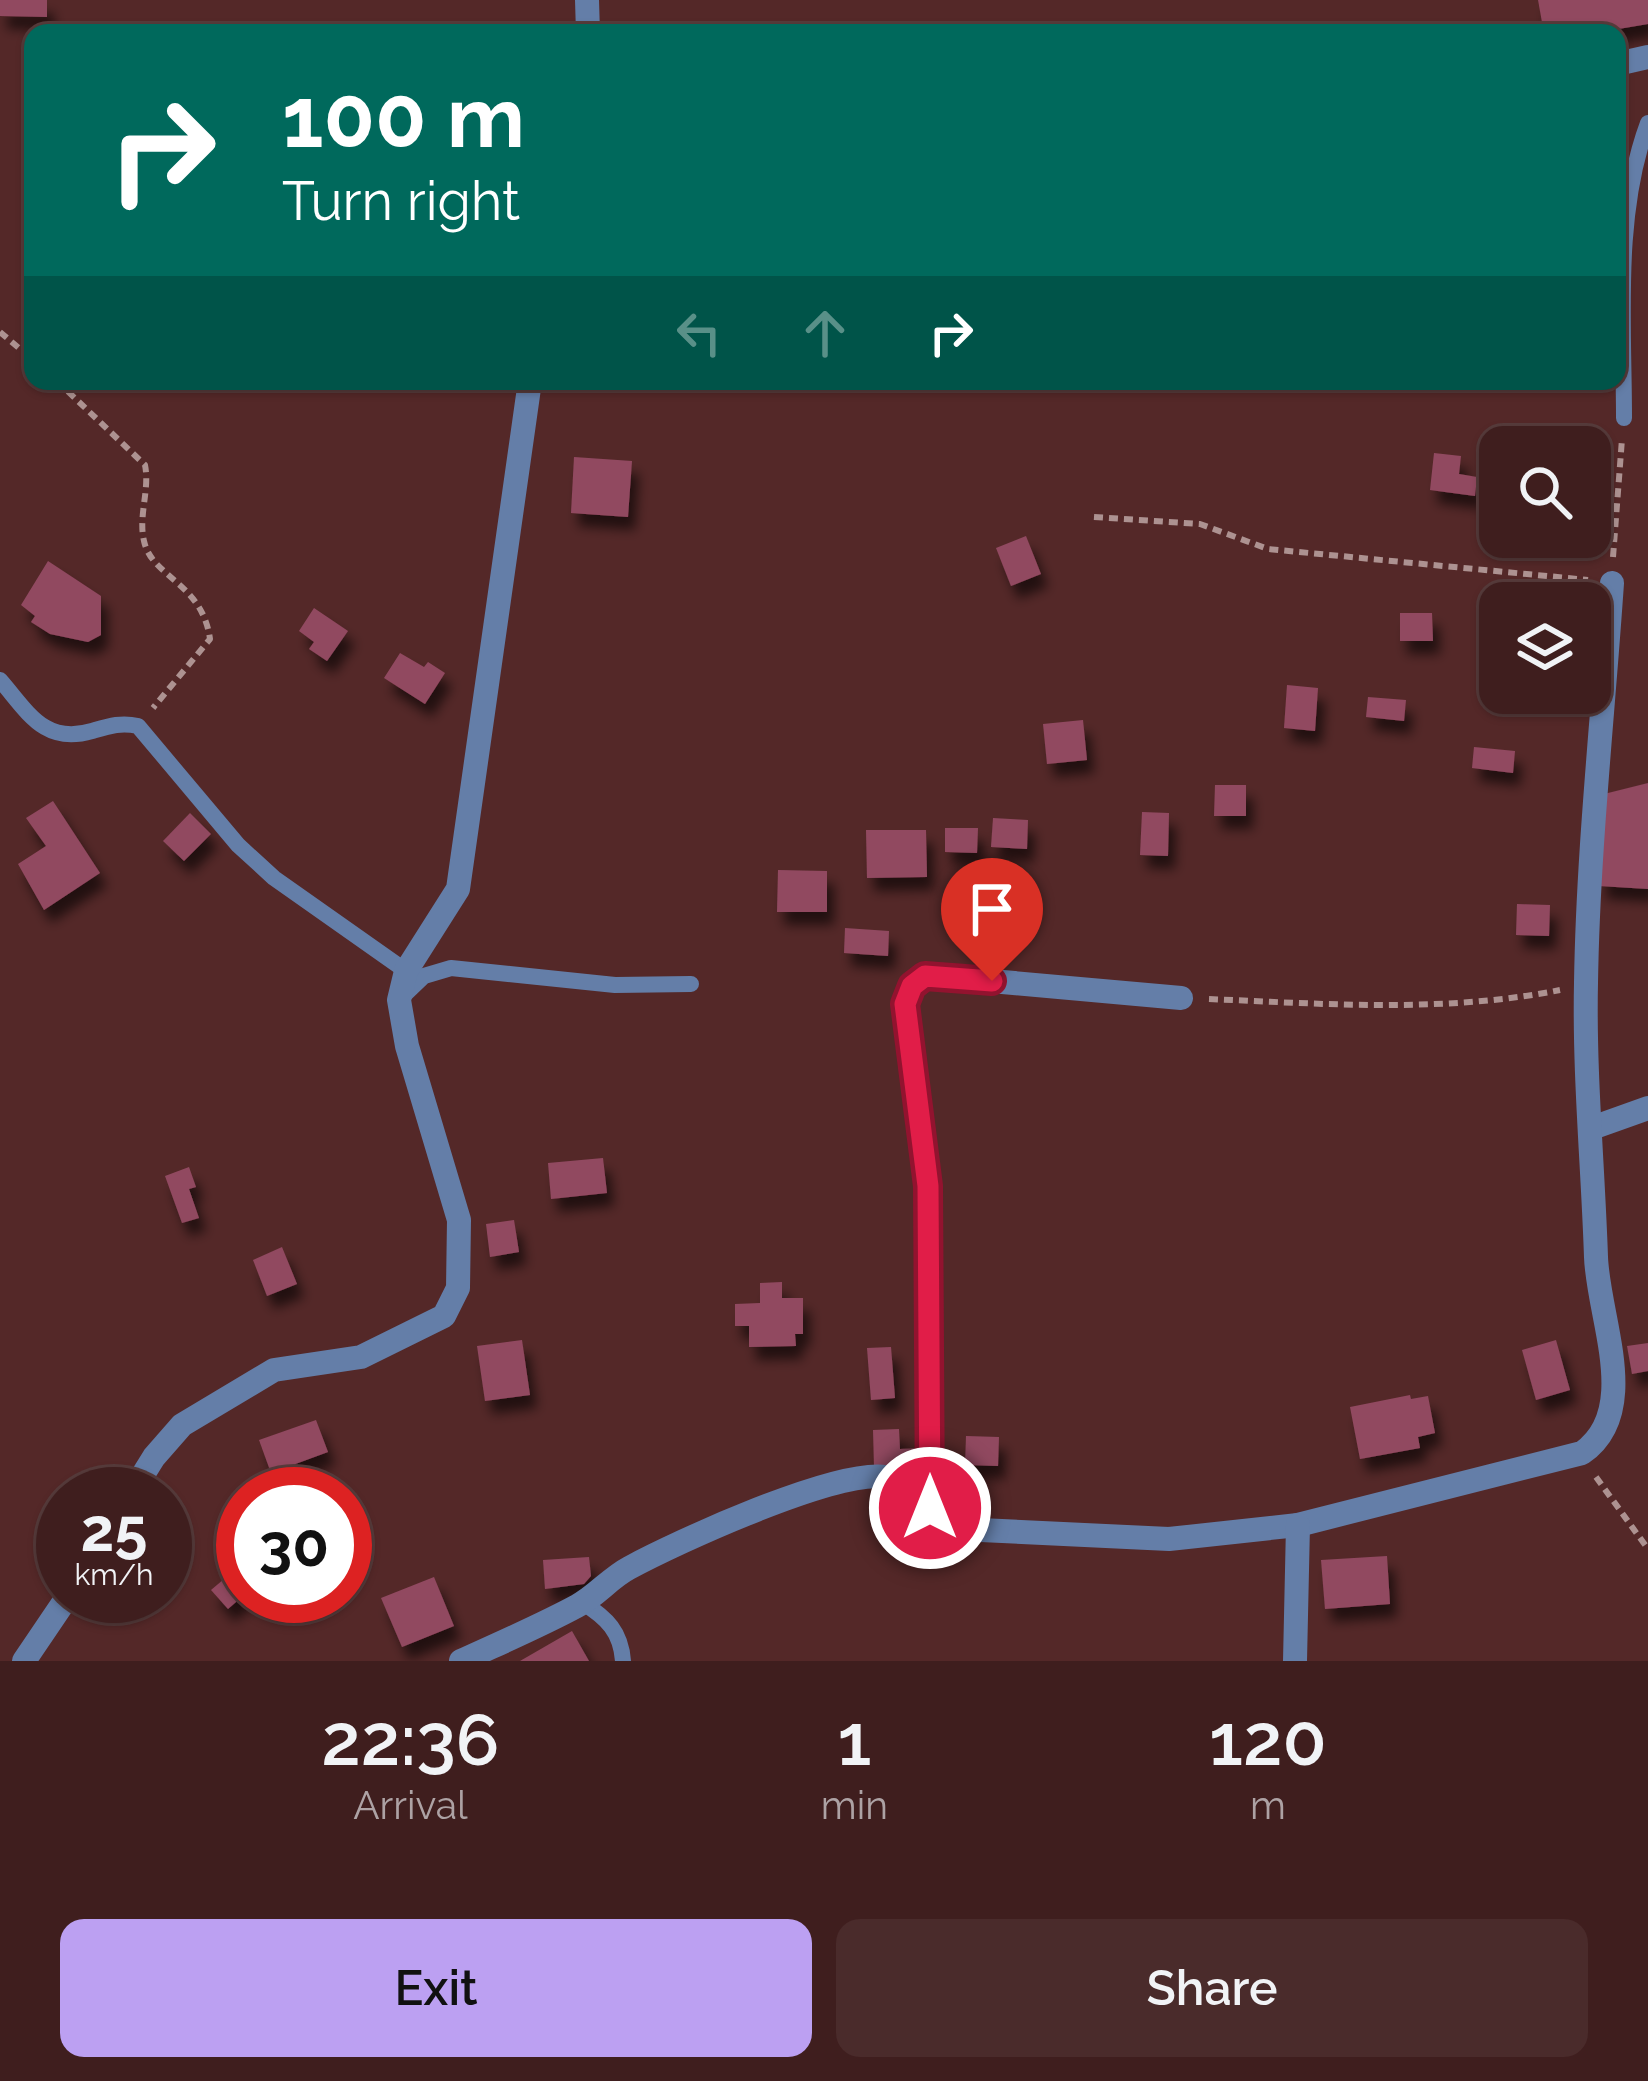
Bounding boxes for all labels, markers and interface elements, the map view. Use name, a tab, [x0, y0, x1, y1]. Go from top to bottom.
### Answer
text: 100 m	[282, 68, 525, 167]
icon: right	[84, 72, 240, 228]
text: Turn right	[282, 169, 520, 233]
icon: left	[666, 300, 732, 366]
icon: ahead	[792, 300, 858, 366]
icon: right	[918, 300, 984, 366]
map controls	[1479, 426, 1611, 714]
button: search	[1479, 426, 1611, 558]
button: layers	[1479, 582, 1611, 714]
pin	[941, 858, 1043, 981]
icon: arrive	[959, 876, 1025, 942]
position arrow	[867, 1445, 993, 1571]
speed limit sign: 30	[216, 1467, 372, 1623]
text: 25	[80, 1495, 148, 1565]
text: km/h	[74, 1557, 154, 1592]
text: 22:36	[321, 1697, 500, 1782]
text: 1	[837, 1697, 871, 1782]
text: 120	[1209, 1697, 1327, 1782]
text: Arrival	[353, 1782, 468, 1828]
text: min	[821, 1782, 888, 1828]
text: m	[1250, 1782, 1286, 1828]
button: Exit	[60, 1919, 812, 2057]
button: Share	[836, 1919, 1588, 2057]

